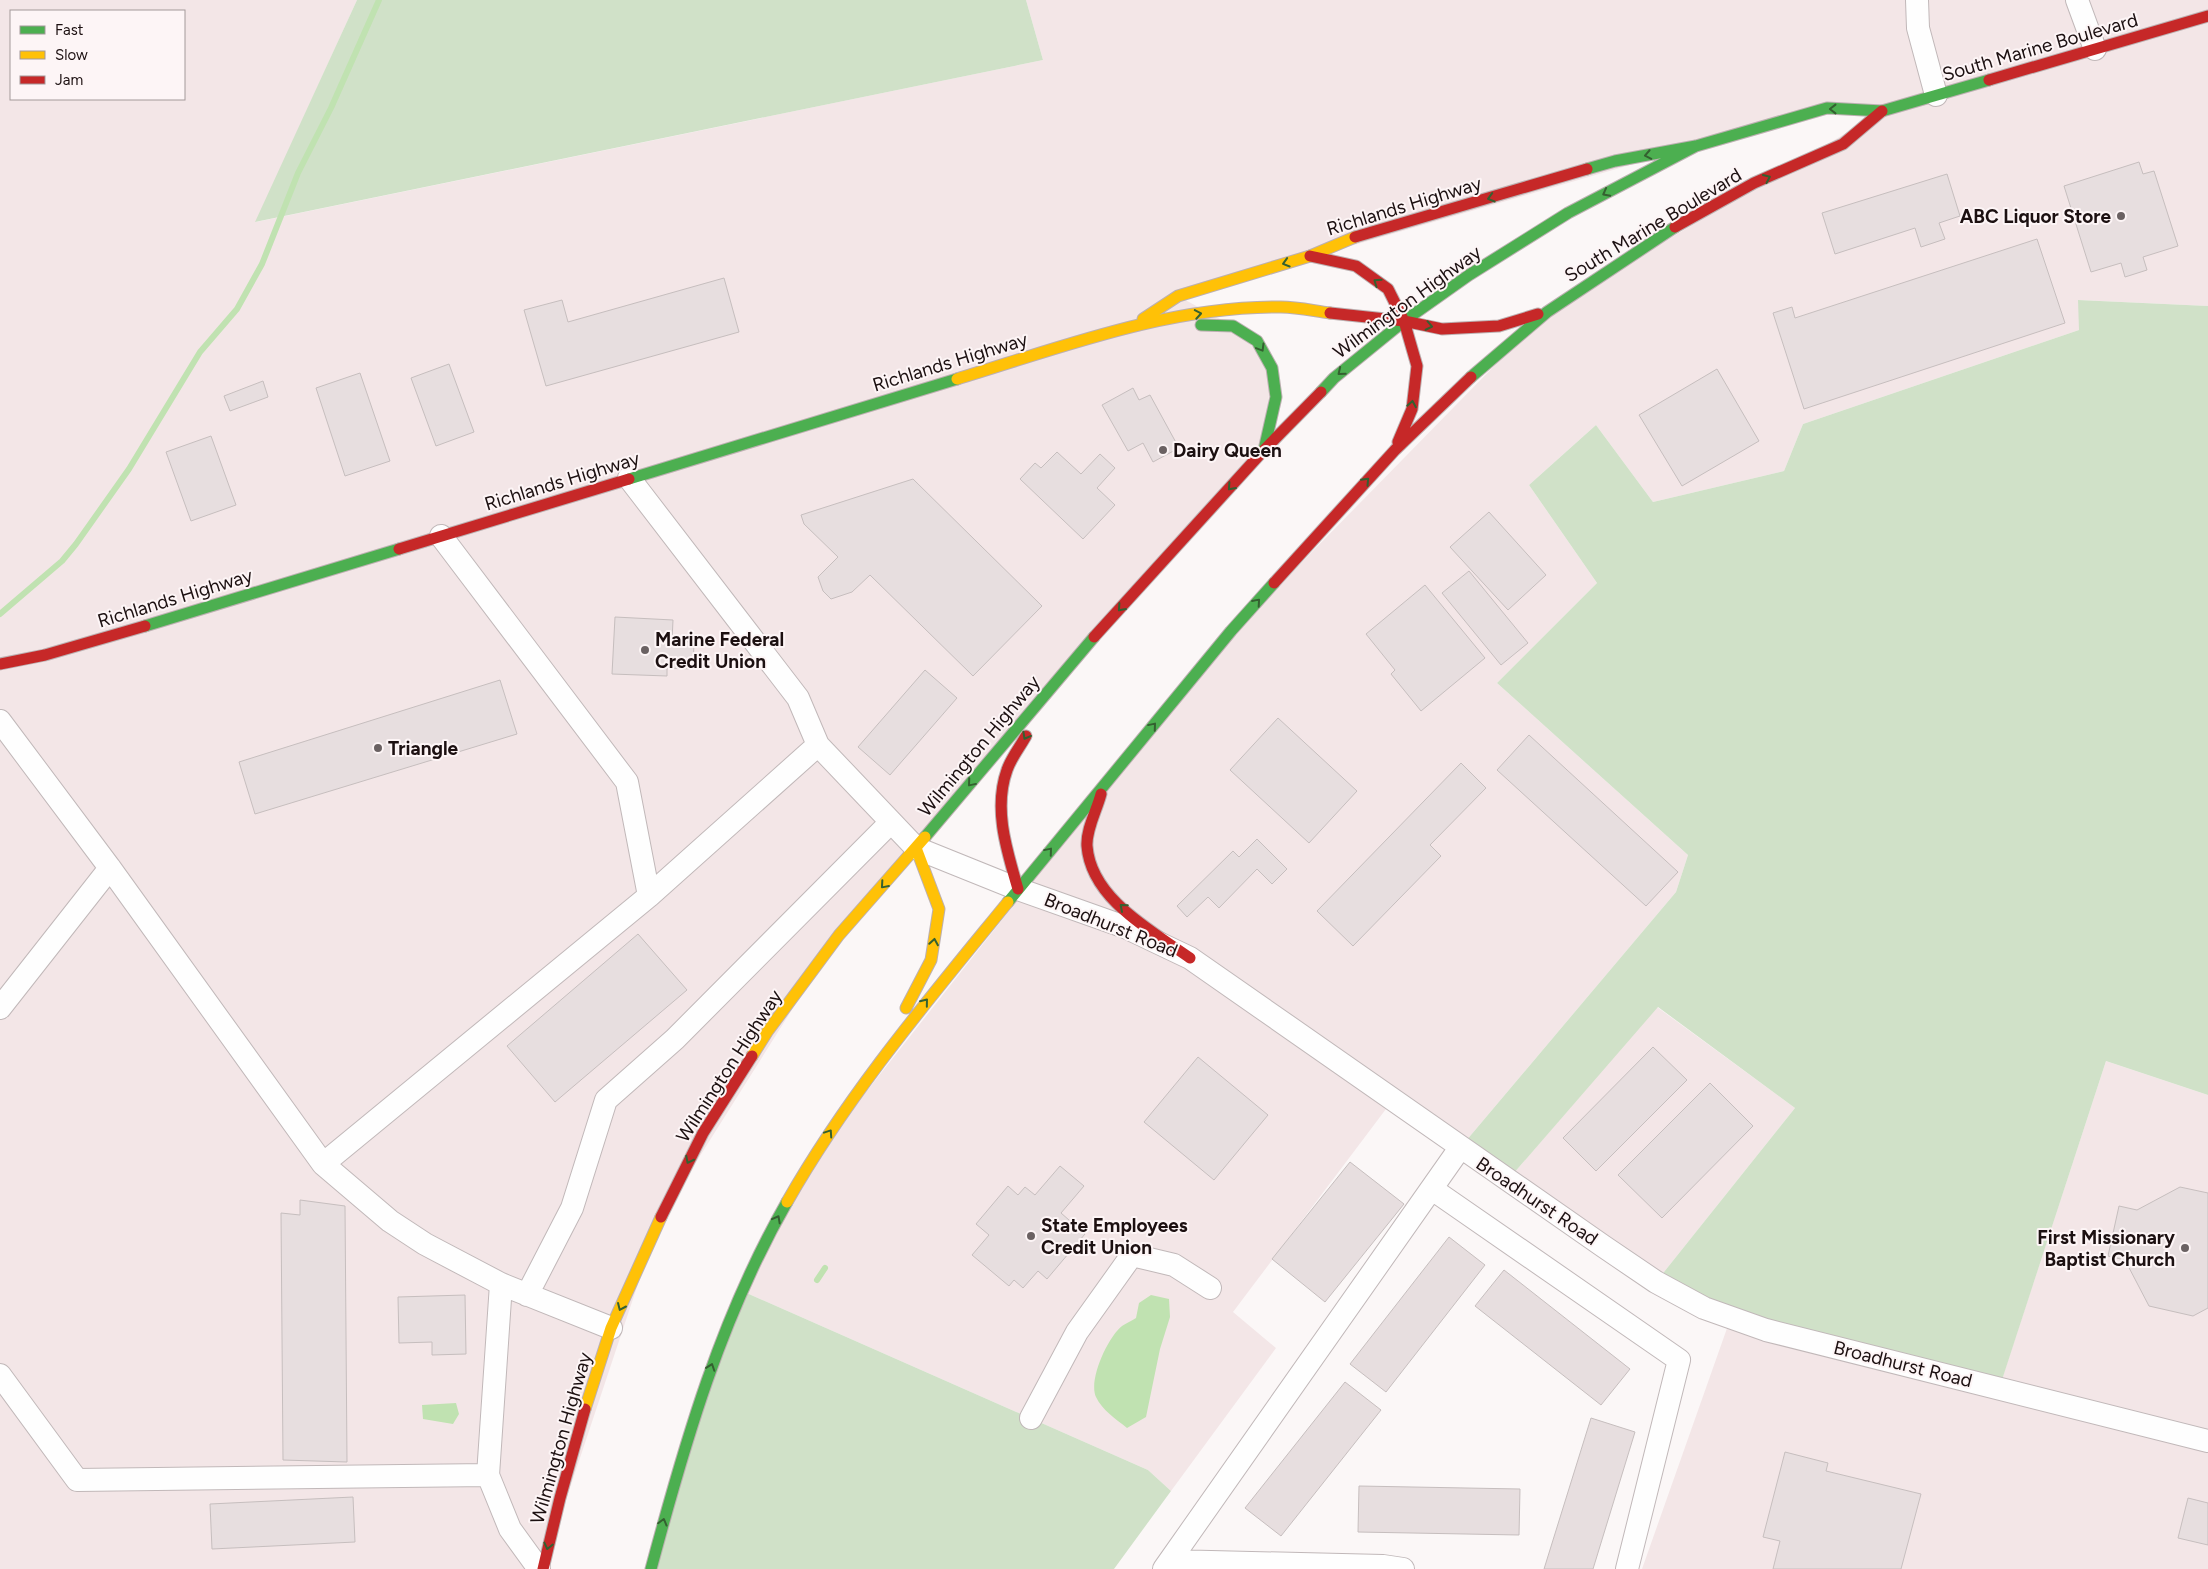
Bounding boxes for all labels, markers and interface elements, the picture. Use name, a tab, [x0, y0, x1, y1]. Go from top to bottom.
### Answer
street label: South Marine Boulevard	[1940, 8, 2140, 86]
legend	[10, 10, 185, 100]
text: Fast	[55, 21, 84, 39]
text: Slow	[55, 46, 88, 64]
text: Jam	[55, 71, 83, 89]
one-way arrow	[1829, 104, 1837, 114]
one-way arrow	[1643, 149, 1652, 160]
street label: South Marine Boulevard	[1560, 163, 1746, 287]
street label: Richlands Highway	[1324, 171, 1484, 241]
one-way arrow	[1762, 173, 1771, 184]
one-way arrow	[1602, 187, 1611, 197]
one-way arrow	[1487, 192, 1496, 202]
place label: ABC Liquor Store	[1960, 205, 2111, 228]
marker: ABC Liquor Store	[2115, 210, 2127, 222]
street label: Wilmington Highway	[1329, 241, 1485, 363]
one-way arrow	[1283, 257, 1291, 267]
one-way arrow	[1373, 279, 1383, 288]
one-way arrow	[1194, 309, 1203, 319]
one-way arrow	[1425, 320, 1434, 331]
street label: Richlands Highway	[870, 327, 1030, 397]
one-way arrow	[1254, 343, 1264, 352]
one-way arrow	[1338, 367, 1347, 376]
one-way arrow	[1406, 399, 1416, 408]
place label: Dairy Queen	[1173, 439, 1282, 462]
marker: Dairy Queen	[1157, 444, 1169, 456]
street label: Richlands Highway	[482, 446, 642, 516]
one-way arrow	[1360, 478, 1369, 487]
one-way arrow	[1227, 482, 1236, 491]
street label: Richlands Highway	[95, 563, 255, 633]
one-way arrow	[1252, 598, 1261, 607]
one-way arrow	[1118, 602, 1127, 611]
place label: Marine Federal Credit Union	[655, 628, 784, 673]
marker: Marine Federal Credit Union	[639, 644, 651, 656]
street label: Wilmington Highway	[913, 671, 1045, 821]
one-way arrow	[1147, 723, 1155, 732]
one-way arrow	[1022, 731, 1032, 740]
place label: Triangle	[388, 737, 459, 760]
marker: Triangle	[372, 742, 384, 754]
one-way arrow	[968, 777, 977, 786]
one-way arrow	[1043, 848, 1051, 857]
one-way arrow	[880, 879, 889, 888]
street label: Broadhurst Road	[1041, 888, 1181, 962]
one-way arrow	[1119, 904, 1128, 913]
one-way arrow	[928, 938, 938, 947]
street label: Wilmington Highway	[671, 985, 787, 1147]
one-way arrow	[920, 999, 929, 1008]
one-way arrow	[823, 1129, 832, 1139]
street label: Broadhurst Road	[1472, 1152, 1602, 1250]
one-way arrow	[685, 1155, 696, 1164]
place label: State Employees Credit Union	[1041, 1214, 1188, 1259]
one-way arrow	[771, 1215, 781, 1224]
place label: First Missionary Baptist Church	[2037, 1226, 2175, 1271]
marker: State Employees Credit Union	[1025, 1230, 1037, 1242]
marker: First Missionary Baptist Church	[2179, 1242, 2191, 1254]
one-way arrow	[616, 1302, 627, 1311]
street label: Broadhurst Road	[1831, 1336, 1975, 1392]
street label: Wilmington Highway	[526, 1350, 596, 1526]
one-way arrow	[705, 1363, 715, 1371]
one-way arrow	[657, 1517, 668, 1526]
one-way arrow	[544, 1542, 554, 1551]

